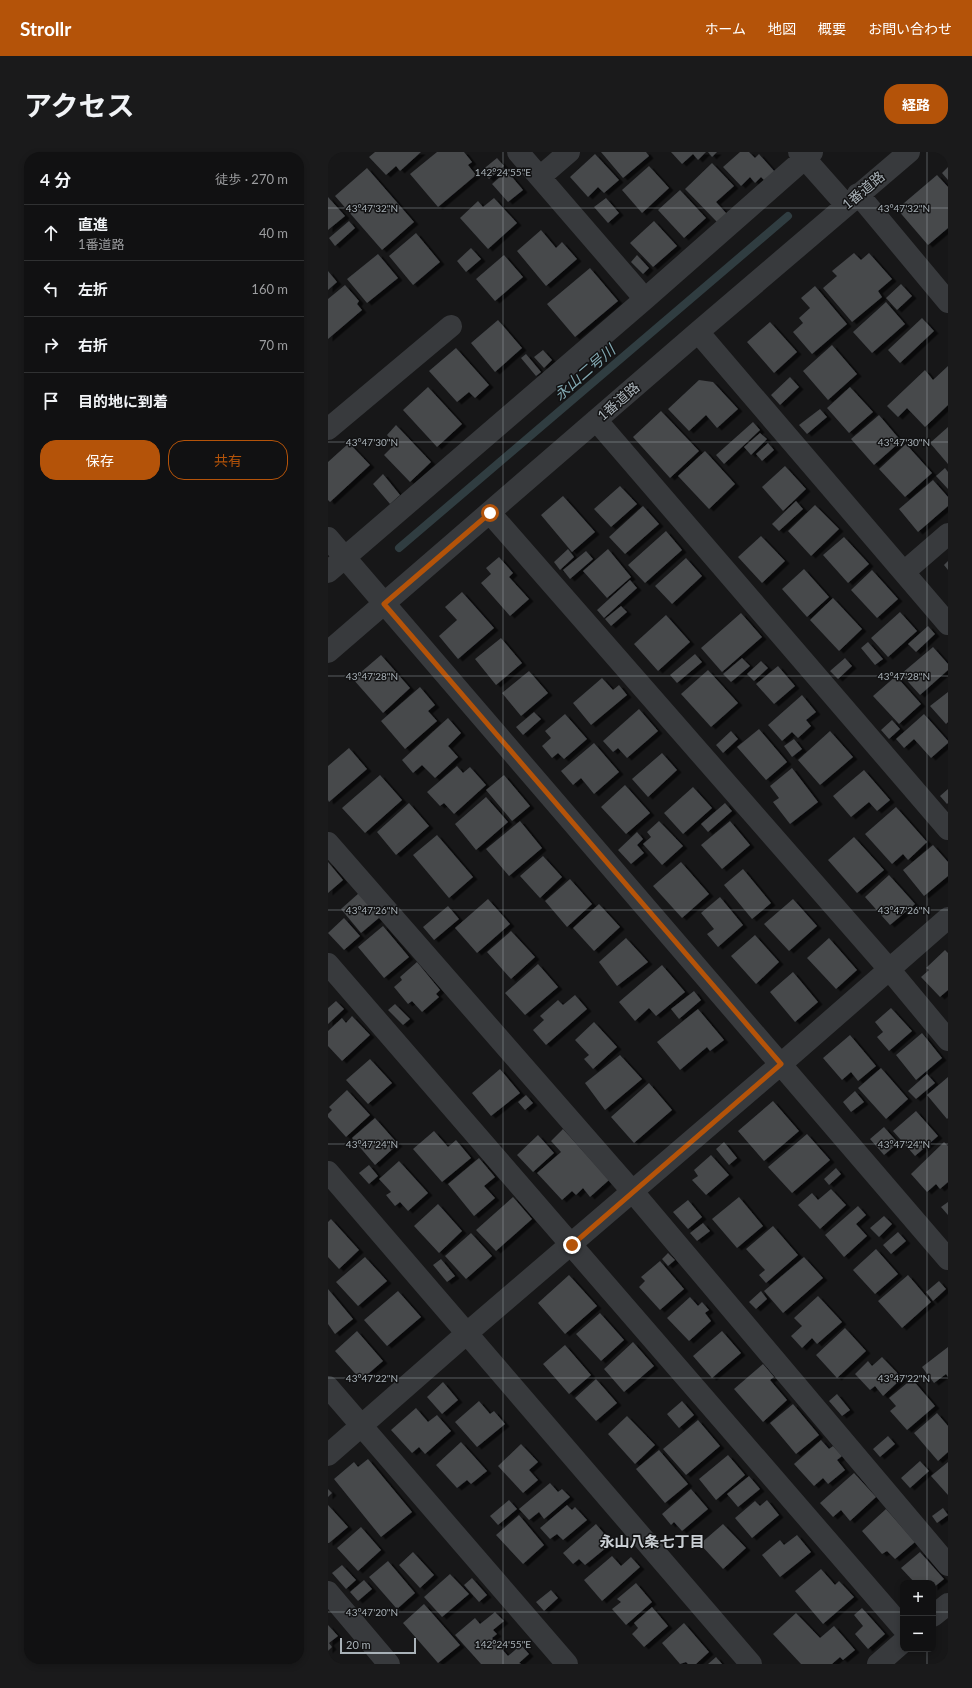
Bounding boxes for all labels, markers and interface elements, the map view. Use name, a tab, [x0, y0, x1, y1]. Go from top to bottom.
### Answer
text: Strollr	[20, 17, 71, 40]
text: ホーム	[704, 20, 746, 37]
text: 地図	[768, 20, 796, 37]
text: 概要	[818, 20, 846, 37]
text: お問い合わせ	[868, 20, 952, 37]
button: 経路	[884, 84, 948, 124]
text: アクセス	[24, 88, 135, 122]
text: 142°24'55"E	[475, 166, 531, 178]
street label: 1番道路	[838, 167, 888, 213]
text: 4 分	[40, 169, 71, 190]
text: 徒歩 · 270 m	[215, 171, 288, 187]
text: 43°47'32"N	[346, 202, 398, 214]
text: 43°47'32"N	[878, 202, 930, 214]
text: 直進	[78, 215, 108, 233]
icon: ahead	[40, 222, 62, 244]
text: 40 m	[259, 225, 288, 241]
text: 1番道路	[78, 236, 125, 252]
icon: left	[40, 278, 62, 300]
text: 左折	[78, 280, 108, 298]
text: 160 m	[251, 281, 288, 297]
icon: right	[40, 334, 62, 356]
text: 右折	[78, 336, 108, 354]
text: 70 m	[259, 337, 288, 353]
water label: 永山二号川	[550, 339, 620, 403]
street label: 1番道路	[594, 378, 642, 424]
icon: arrive	[40, 390, 62, 412]
text: 目的地に到着	[78, 392, 168, 410]
text: 43°47'30"N	[346, 436, 398, 448]
text: 43°47'30"N	[878, 436, 930, 448]
button: 保存	[40, 440, 160, 480]
button: 共有	[168, 440, 288, 480]
route start	[481, 504, 499, 522]
text: 43°47'28"N	[346, 670, 398, 682]
text: 43°47'28"N	[878, 670, 930, 682]
text: 43°47'26"N	[346, 904, 398, 916]
text: 43°47'26"N	[878, 904, 930, 916]
text: 43°47'24"N	[346, 1138, 398, 1150]
text: 43°47'24"N	[878, 1138, 930, 1150]
route end	[563, 1236, 581, 1254]
text: 43°47'22"N	[346, 1372, 398, 1384]
text: 43°47'22"N	[878, 1372, 930, 1384]
district label: 永山八条七丁目	[599, 1532, 705, 1550]
map controls	[900, 1580, 936, 1652]
button: +	[900, 1580, 936, 1616]
text: 43°47'20"N	[346, 1606, 398, 1618]
button: −	[900, 1616, 936, 1652]
scale bar	[340, 1636, 416, 1655]
text: 20 m	[346, 1638, 371, 1651]
text: 142°24'55"E	[475, 1638, 531, 1650]

